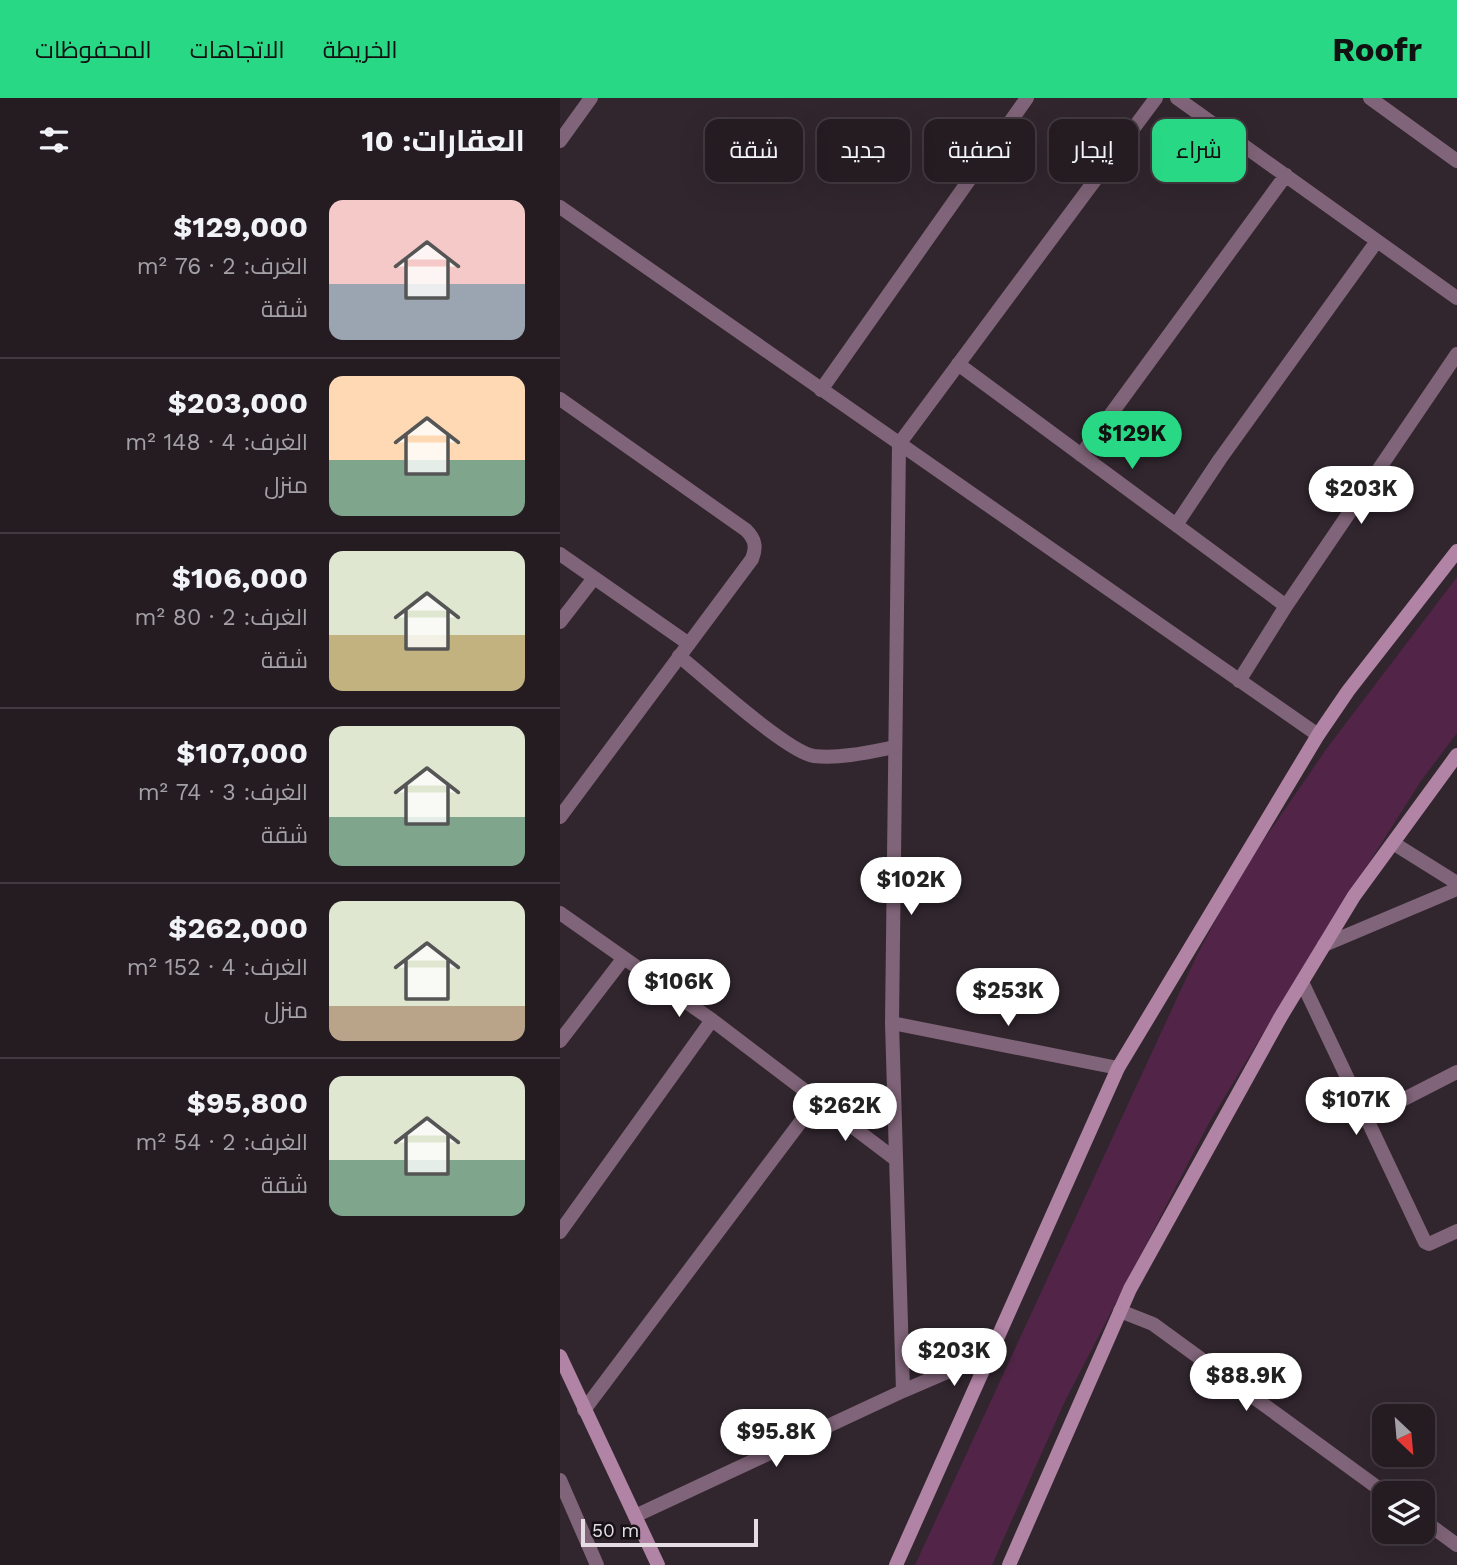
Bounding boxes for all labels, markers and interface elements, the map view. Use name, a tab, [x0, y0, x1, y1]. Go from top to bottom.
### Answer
text: Roofr	[1332, 30, 1422, 69]
text: المحفوظات	[35, 36, 152, 64]
text: الاتجاهات	[190, 36, 285, 64]
text: الخريطة	[323, 36, 398, 64]
chip: شقة	[705, 119, 803, 182]
chip: جديد	[817, 119, 910, 182]
chip: تصفية	[924, 119, 1035, 182]
chip: إيجار	[1049, 119, 1138, 182]
chip: شراء	[1152, 119, 1246, 182]
icon: filters	[35, 121, 73, 159]
text: العقارات: 10	[362, 123, 525, 158]
text: $129,000	[173, 209, 308, 244]
icon: home	[385, 228, 469, 312]
text: الغرف: 2 · 76 m²	[137, 253, 308, 280]
text: شقة	[261, 296, 308, 323]
text: $203,000	[168, 385, 308, 420]
icon: home	[385, 404, 469, 488]
pin: $129K	[1083, 412, 1181, 471]
text: $129K	[1098, 420, 1166, 447]
text: الغرف: 4 · 148 m²	[125, 429, 308, 456]
pin: $203K	[1312, 466, 1410, 526]
text: منزل	[264, 472, 308, 499]
text: $203K	[1325, 475, 1397, 502]
text: $106,000	[172, 560, 308, 595]
icon: home	[385, 579, 469, 663]
text: الغرف: 2 · 80 m²	[135, 604, 308, 631]
text: شقة	[261, 647, 308, 674]
text: $107,000	[176, 735, 308, 770]
icon: home	[385, 754, 469, 838]
text: الغرف: 3 · 74 m²	[138, 779, 308, 806]
text: شقة	[261, 822, 308, 849]
pin: $102K	[862, 858, 960, 917]
text: $102K	[876, 866, 946, 893]
text: $262,000	[168, 910, 308, 945]
icon: home	[385, 929, 469, 1013]
text: الغرف: 4 · 152 m²	[127, 954, 308, 981]
pin: $106K	[630, 960, 728, 1019]
text: $106K	[644, 968, 714, 995]
pin: $253K	[959, 968, 1057, 1028]
text: $253K	[972, 977, 1044, 1004]
text: منزل	[264, 997, 308, 1024]
pin: $107K	[1307, 1077, 1405, 1137]
pin: $262K	[796, 1084, 894, 1143]
text: $95,800	[187, 1085, 308, 1120]
text: $107K	[1322, 1086, 1390, 1113]
text: $262K	[809, 1092, 881, 1119]
icon: home	[385, 1104, 469, 1188]
text: الغرف: 2 · 54 m²	[136, 1129, 308, 1156]
text: شقة	[261, 1172, 308, 1199]
pin: $203K	[905, 1328, 1003, 1388]
text: $203K	[918, 1337, 990, 1364]
pin: $88.9K	[1189, 1354, 1303, 1413]
text: $88.9K	[1206, 1362, 1286, 1389]
north arrow	[1372, 1404, 1435, 1466]
map controls	[1372, 1404, 1435, 1544]
pin: $95.8K	[719, 1410, 833, 1469]
text: $95.8K	[736, 1418, 816, 1445]
button: layers	[1372, 1481, 1435, 1544]
scale bar	[581, 1516, 758, 1548]
text: 50 m	[592, 1519, 639, 1542]

